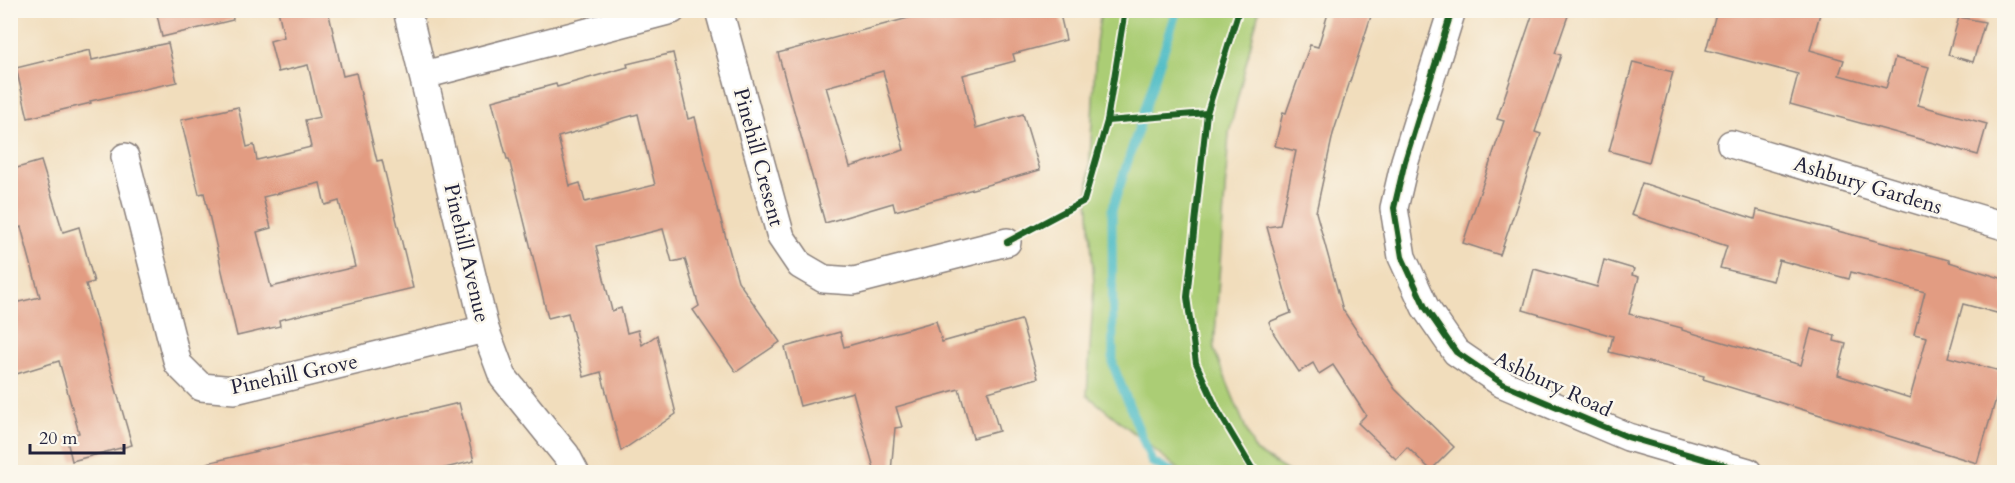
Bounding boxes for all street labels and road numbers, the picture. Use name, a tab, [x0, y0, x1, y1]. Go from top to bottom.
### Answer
street label: Pinehill Cresent	[726, 85, 791, 230]
street label: Ashbury Gardens	[1790, 149, 1946, 222]
street label: Pinehill Avenue	[436, 181, 497, 325]
street label: Ashbury Road	[1489, 345, 1616, 424]
street label: Pinehill Grove	[228, 347, 360, 402]

